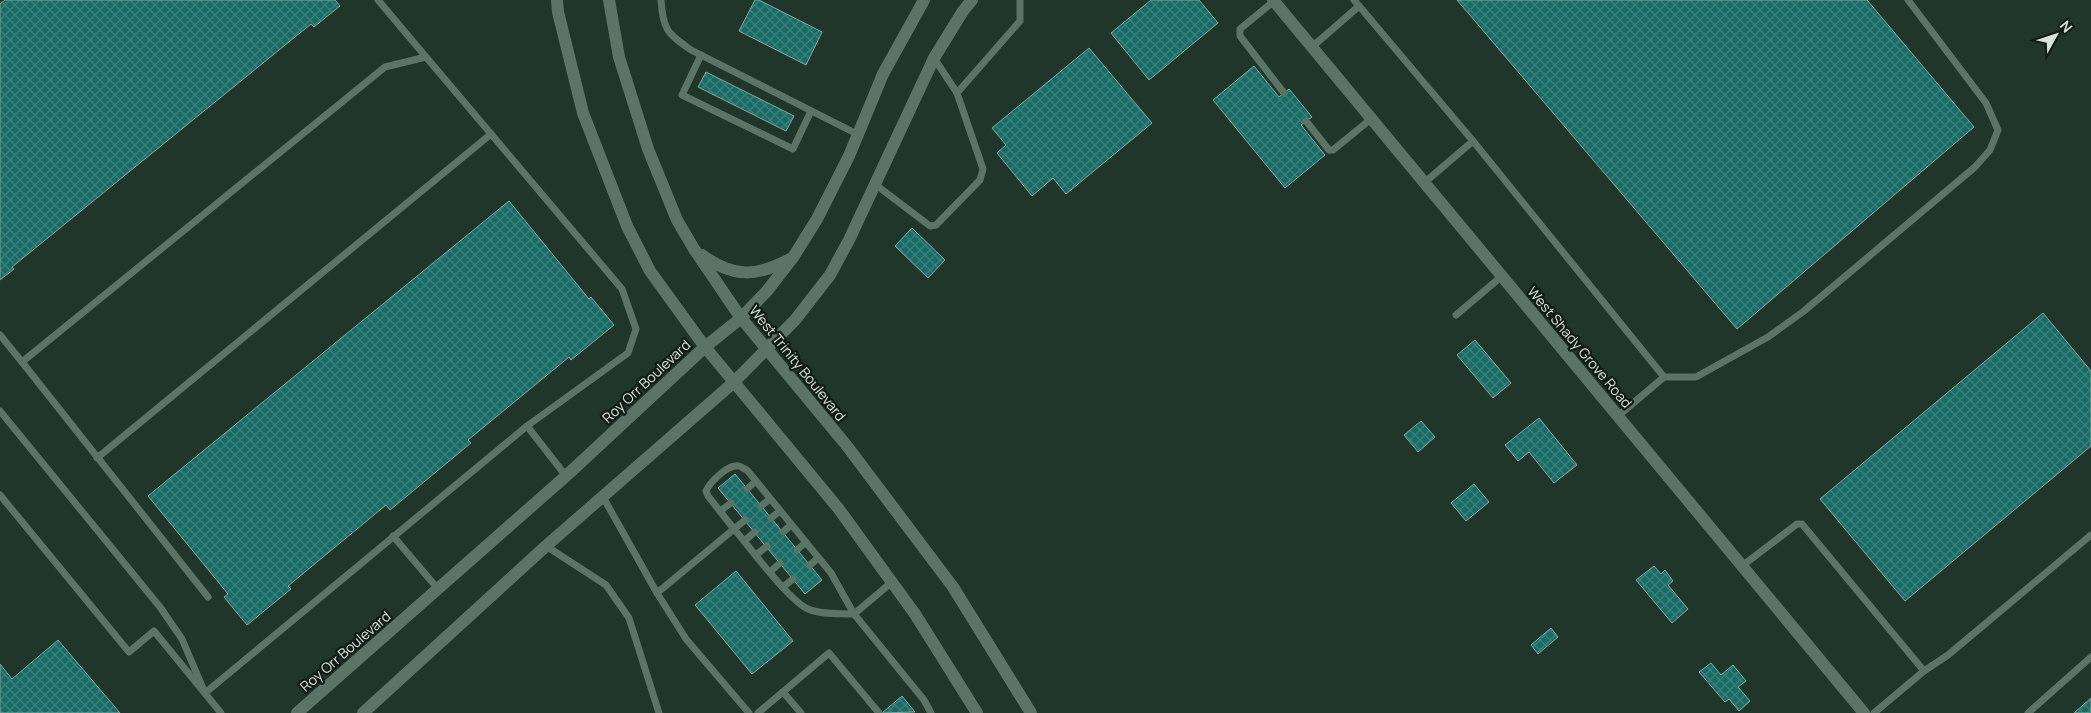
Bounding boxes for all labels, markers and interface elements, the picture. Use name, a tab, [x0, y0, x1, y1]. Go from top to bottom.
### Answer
north arrow	[2031, 10, 2081, 60]
text: N	[2056, 16, 2077, 36]
street label: West Shady Grove Road	[1523, 282, 1637, 412]
street label: West Trinity Boulevard	[746, 301, 850, 425]
street label: Roy Orr Boulevard	[598, 335, 694, 427]
street label: Roy Orr Boulevard	[296, 606, 394, 696]

